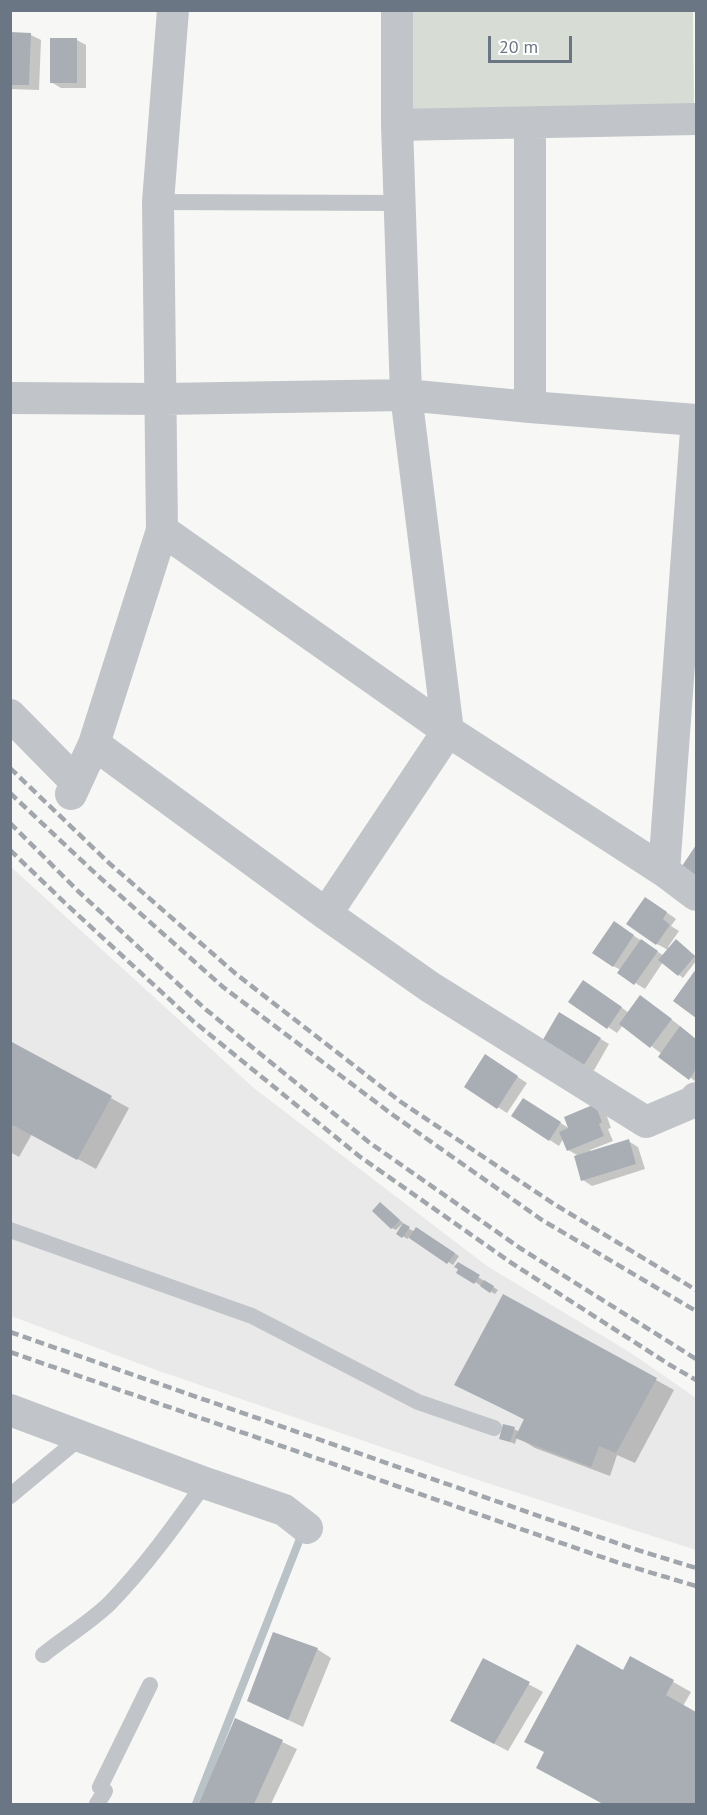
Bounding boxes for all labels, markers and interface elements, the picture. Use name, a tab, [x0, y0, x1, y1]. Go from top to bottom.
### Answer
scale bar	[491, 24, 575, 62]
text: 20 m	[499, 35, 538, 58]

